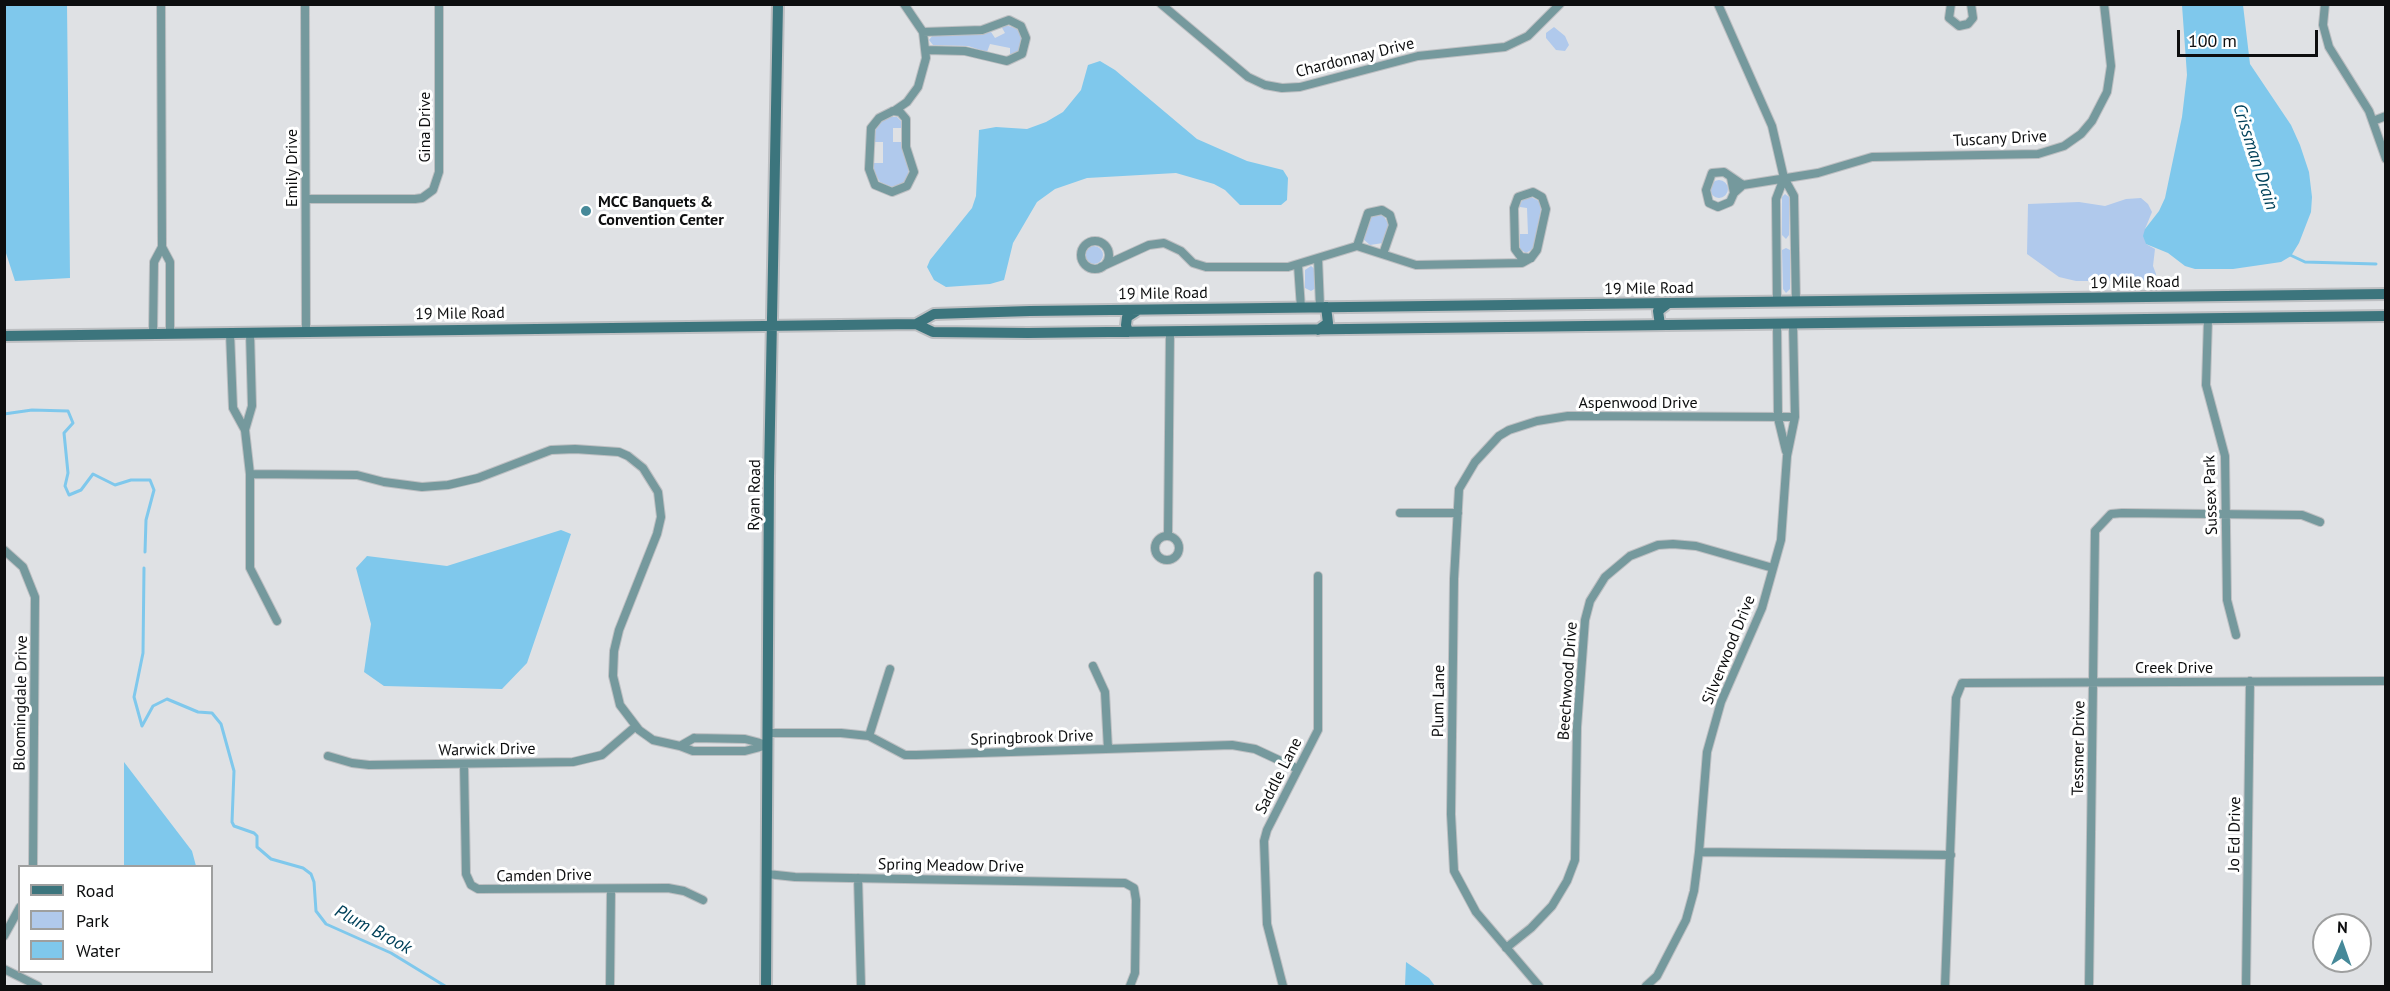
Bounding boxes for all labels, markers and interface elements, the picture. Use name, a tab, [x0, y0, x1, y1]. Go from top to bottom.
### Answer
scale bar	[2180, 18, 2321, 56]
text: 100 m	[2188, 29, 2237, 52]
street label: Chardonnay Drive	[1294, 34, 1416, 82]
street label: Gina Drive	[415, 92, 435, 162]
water label: Crissman Drain	[2228, 101, 2282, 213]
street label: Tuscany Drive	[1953, 127, 2047, 151]
street label: Emily Drive	[282, 129, 302, 207]
place label: MCC Banquets & Convention Center	[598, 192, 724, 230]
marker: MCC Banquets & Convention Center	[579, 204, 593, 218]
street label: 19 Mile Road	[2090, 273, 2180, 293]
street label: 19 Mile Road	[1604, 279, 1694, 299]
street label: 19 Mile Road	[1118, 284, 1208, 304]
street label: 19 Mile Road	[415, 304, 505, 324]
street label: Aspenwood Drive	[1578, 393, 1698, 413]
street label: Sussex Park	[2200, 455, 2222, 535]
street label: Ryan Road	[745, 459, 765, 531]
street label: Silverwood Drive	[1698, 593, 1760, 707]
street label: Beechwood Drive	[1554, 621, 1582, 741]
street label: Bloomingdale Drive	[10, 635, 32, 771]
street label: Creek Drive	[2135, 658, 2213, 678]
street label: Plum Lane	[1429, 665, 1449, 737]
street label: Tessmer Drive	[2069, 700, 2089, 796]
street label: Springbrook Drive	[970, 726, 1094, 750]
street label: Saddle Lane	[1251, 734, 1307, 818]
street label: Warwick Drive	[438, 740, 536, 760]
street label: Jo Ed Drive	[2225, 796, 2245, 872]
street label: Spring Meadow Drive	[878, 855, 1024, 877]
legend	[18, 865, 213, 973]
street label: Camden Drive	[496, 866, 592, 886]
text: Road	[76, 879, 114, 902]
water label: Plum Brook	[331, 901, 415, 959]
text: Park	[76, 909, 109, 932]
north arrow	[2312, 913, 2372, 973]
text: N	[2337, 917, 2348, 937]
text: Water	[76, 939, 120, 962]

